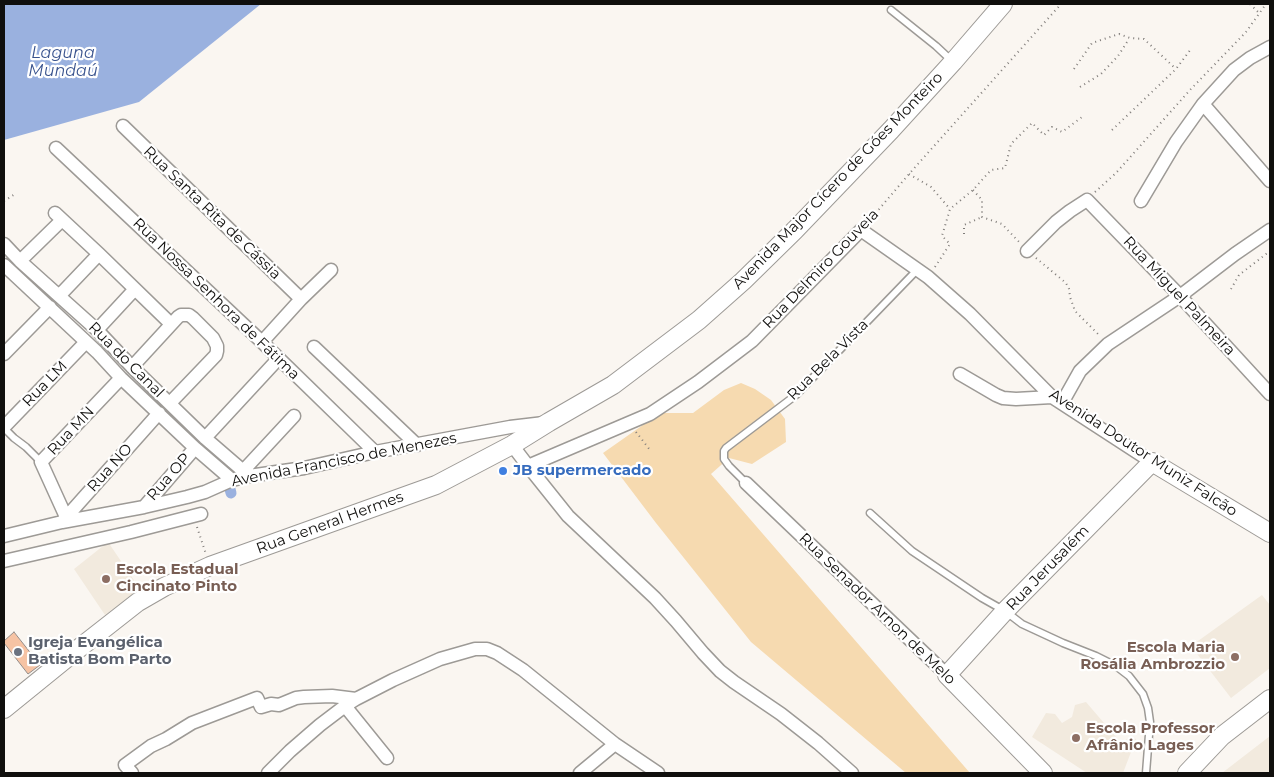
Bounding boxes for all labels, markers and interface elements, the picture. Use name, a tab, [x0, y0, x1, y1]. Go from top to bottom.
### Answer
water label: Laguna Mundaú	[28, 43, 98, 81]
street label: Avenida Major Cícero de Góes Monteiro	[729, 69, 947, 293]
street label: Rua Santa Rita de Cássia	[140, 143, 284, 283]
street label: Rua Delmiro Gouveia	[759, 205, 883, 333]
street label: Rua Nossa Senhora de Fátima	[129, 214, 303, 384]
street label: Rua Miguel Palmeira	[1119, 233, 1239, 359]
street label: Rua Bela Vista	[784, 316, 872, 404]
street label: Rua do Canal	[84, 318, 168, 402]
street label: Rua LM	[19, 357, 71, 411]
street label: Avenida Doutor Muniz Falcão	[1046, 385, 1240, 521]
street label: Rua MN	[44, 403, 98, 459]
street label: Avenida Francisco de Menezes	[230, 429, 458, 491]
street label: Rua NO	[84, 440, 136, 496]
street label: Rua OP	[143, 450, 195, 504]
place label: JB supermercado	[513, 462, 651, 480]
marker: JB supermercado	[497, 465, 509, 477]
street label: Rua General Hermes	[254, 488, 406, 558]
street label: Rua Jerusalém	[1003, 522, 1093, 614]
street label: Rua Senador Arnon de Melo	[795, 529, 959, 689]
place label: Escola Estadual Cincinato Pinto	[116, 561, 239, 596]
marker: Escola Estadual Cincinato Pinto	[100, 573, 112, 585]
place label: Igreja Evangélica Batista Bom Parto	[28, 634, 172, 669]
place label: Escola Maria Rosália Ambrozzio	[1080, 639, 1225, 674]
marker: Igreja Evangélica Batista Bom Parto	[12, 646, 24, 658]
marker: Escola Maria Rosália Ambrozzio	[1229, 651, 1241, 663]
place label: Escola Professor Afrânio Lages	[1086, 720, 1215, 755]
marker: Escola Professor Afrânio Lages	[1070, 732, 1082, 744]

